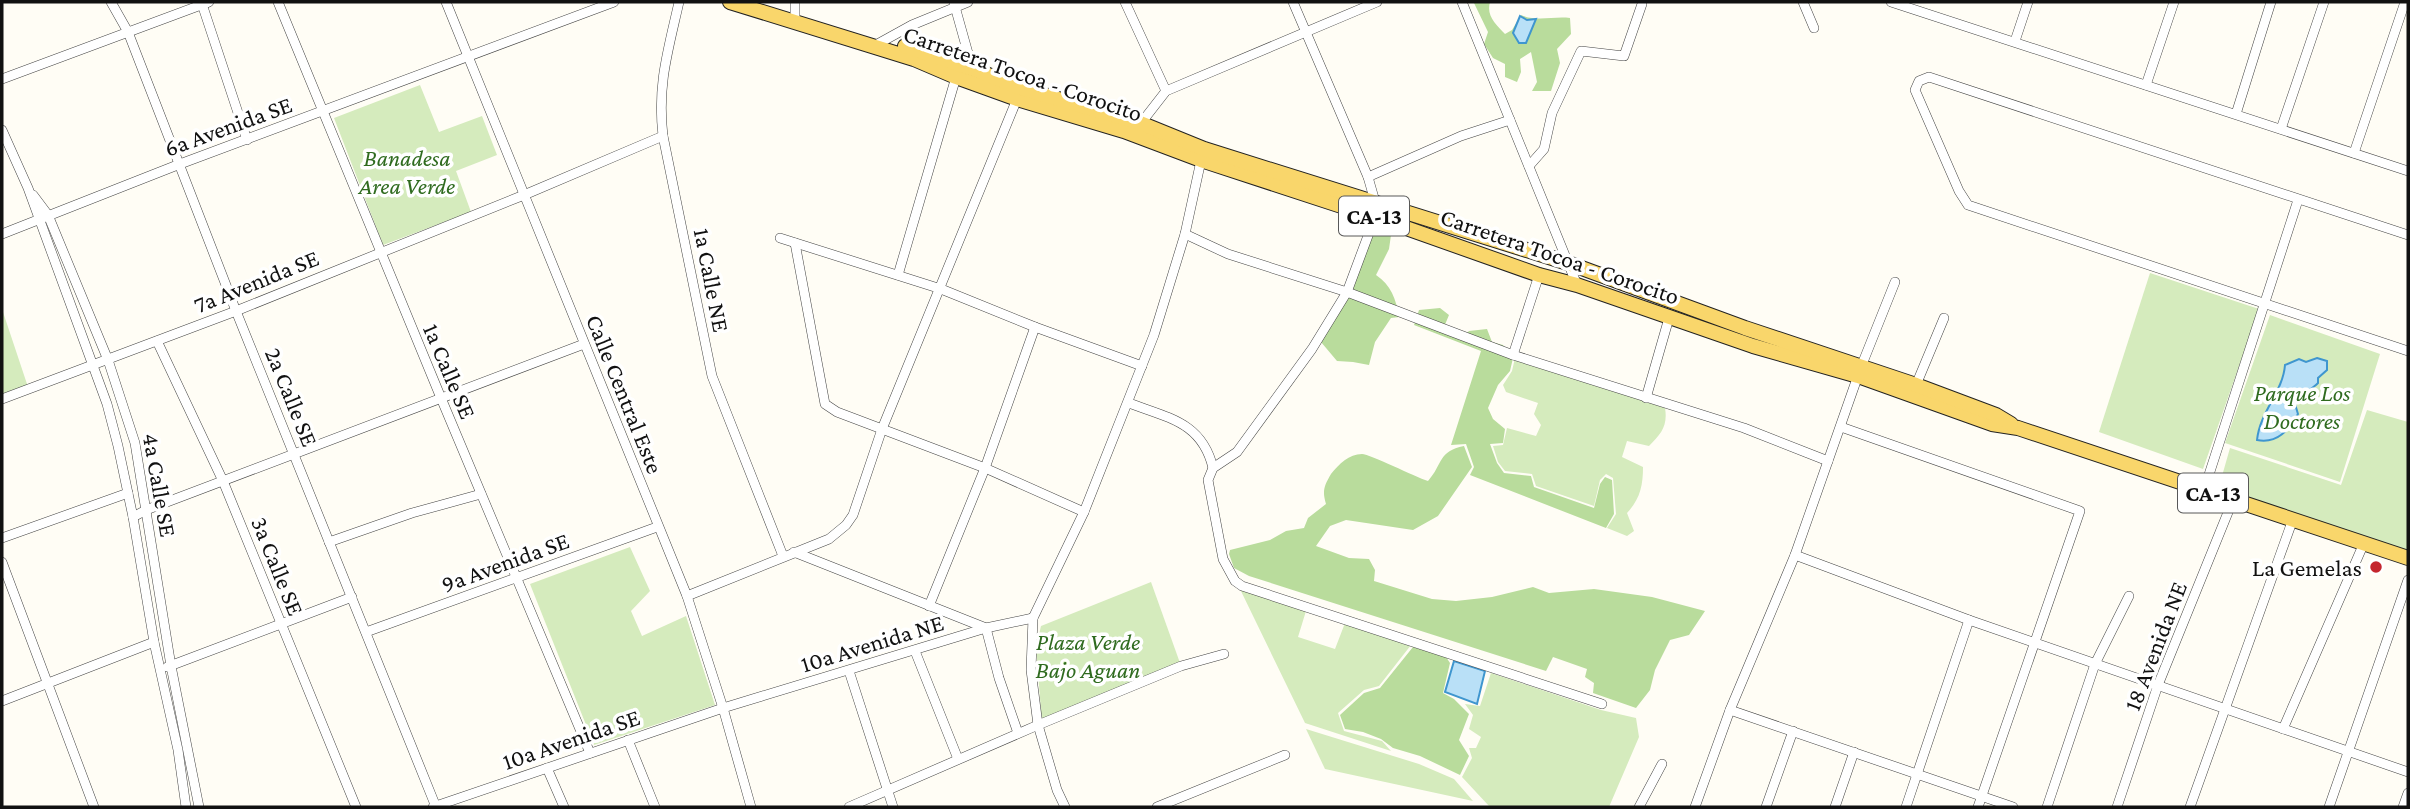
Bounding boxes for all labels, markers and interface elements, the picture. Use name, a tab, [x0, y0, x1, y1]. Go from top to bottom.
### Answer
street label: Carretera Tocoa - Corocito	[900, 19, 1146, 127]
street label: 6a Avenida SE	[160, 90, 296, 162]
park label: Banadesa Area Verde	[358, 144, 455, 199]
road number: CA-13	[1339, 196, 1409, 236]
street label: Carretera Tocoa - Corocito	[1437, 202, 1683, 310]
street label: 1a Calle NE	[689, 226, 735, 334]
street label: 7a Avenida SE	[190, 244, 322, 318]
street label: Calle Central Este	[581, 311, 669, 477]
street label: 1a Calle SE	[418, 319, 482, 423]
street label: 2a Calle SE	[260, 344, 324, 450]
park label: Parque Los Doctores	[2254, 379, 2351, 434]
street label: 4a Calle SE	[138, 431, 182, 539]
road number: CA-13	[2178, 474, 2248, 512]
street label: 3a Calle SE	[246, 513, 310, 619]
street label: 9a Avenida SE	[437, 526, 573, 598]
place label: La Gemelas	[2252, 554, 2362, 581]
marker: La Gemelas	[2368, 559, 2384, 575]
street label: 18 Avenida NE	[2118, 578, 2192, 714]
street label: 10a Avenida NE	[797, 608, 947, 678]
park label: Plaza Verde Bajo Aguan	[1036, 628, 1140, 684]
street label: 10a Avenida SE	[499, 703, 643, 775]

